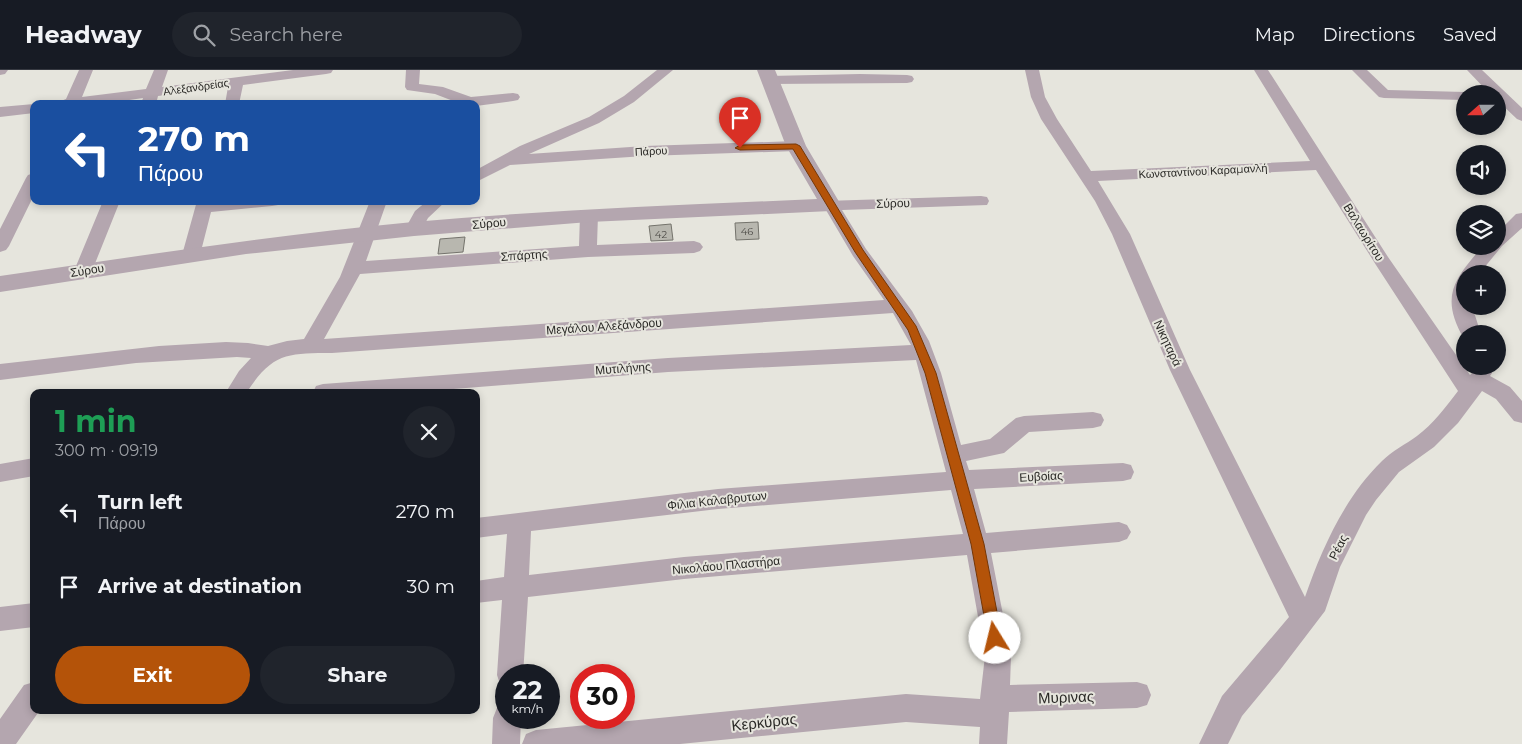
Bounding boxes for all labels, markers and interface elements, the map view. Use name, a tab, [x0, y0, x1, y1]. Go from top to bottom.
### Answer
search box	[172, 12, 522, 57]
text: Headway	[25, 20, 142, 49]
icon: search	[190, 21, 218, 49]
text: Search here	[230, 23, 343, 46]
text: Map	[1255, 24, 1295, 46]
text: Directions	[1323, 24, 1415, 46]
text: Saved	[1443, 24, 1497, 46]
street label: Αλεξανδρείας	[162, 75, 230, 99]
north arrow	[1456, 85, 1506, 135]
map controls	[1456, 85, 1506, 375]
pin	[719, 97, 761, 148]
icon: arrive	[726, 104, 754, 132]
text: 270 m	[138, 117, 250, 160]
icon: left	[55, 120, 120, 185]
street label: Πάρου	[634, 143, 668, 159]
button: sound	[1456, 145, 1506, 195]
text: Πάρου	[138, 160, 203, 187]
street label: Κωνσταντίνου Καραμανλή	[1138, 161, 1268, 181]
street label: Σύρου	[876, 195, 910, 211]
street label: Βαλαωρίτου	[1340, 200, 1388, 264]
button: layers	[1456, 205, 1506, 255]
street label: Σύρου	[471, 214, 507, 232]
house number: 46	[741, 225, 753, 238]
house number: 42	[655, 228, 667, 241]
street label: Σπάρτης	[500, 246, 548, 264]
street label: Σύρου	[69, 260, 105, 280]
button: +	[1456, 265, 1506, 315]
street label: Μεγάλου Αλεξάνδρου	[546, 314, 662, 338]
street label: Νικηταρά	[1151, 317, 1185, 369]
button: −	[1456, 325, 1506, 375]
street label: Μυτιλήνης	[595, 359, 651, 377]
text: 1 min	[55, 403, 136, 440]
button: close	[403, 406, 455, 458]
text: 300 m · 09:19	[55, 441, 158, 460]
street label: Ευβοίας	[1019, 467, 1063, 485]
street label: Φιλια Καλαβρυτων	[667, 487, 767, 513]
text: Turn left	[98, 491, 183, 514]
icon: left	[55, 498, 83, 526]
text: 270 m	[396, 500, 455, 523]
text: Πάρου	[98, 514, 146, 533]
street label: Ρέας	[1325, 532, 1351, 562]
street label: Νικολάου Πλαστήρα	[671, 553, 781, 577]
icon: arrive	[55, 573, 83, 601]
text: Arrive at destination	[98, 575, 302, 598]
text: 30 m	[407, 575, 455, 598]
position arrow	[968, 611, 1020, 663]
button: Exit	[55, 646, 250, 704]
button: Share	[260, 646, 455, 704]
speed limit sign: 30	[570, 664, 635, 729]
text: 22	[513, 675, 542, 705]
street label: Μυρινας	[1038, 687, 1094, 707]
text: km/h	[511, 701, 544, 716]
street label: Κερκύρας	[730, 709, 798, 735]

